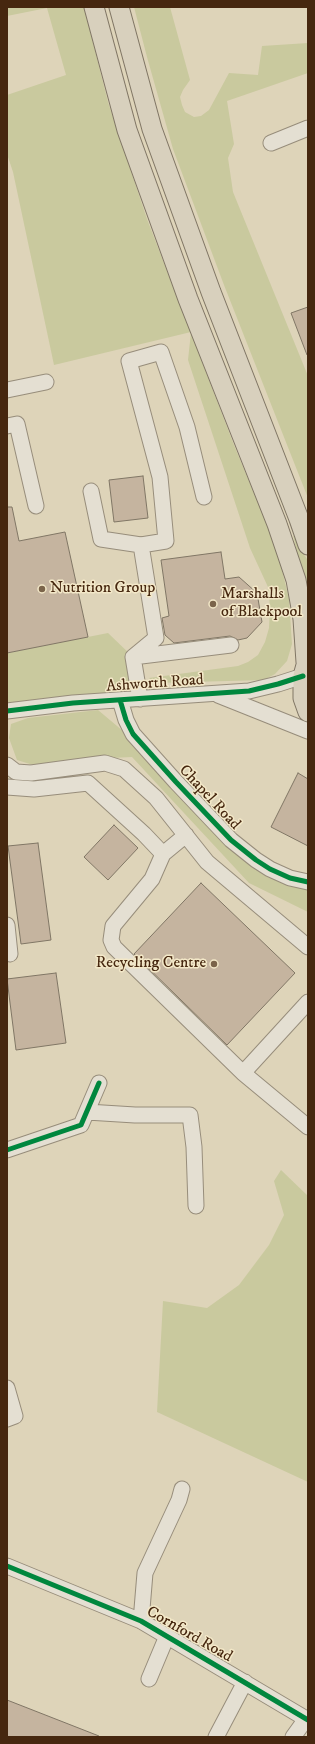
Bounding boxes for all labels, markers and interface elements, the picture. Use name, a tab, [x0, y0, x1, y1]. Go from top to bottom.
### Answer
place label: Nutrition Group	[50, 579, 155, 599]
marker: Nutrition Group	[37, 584, 47, 594]
place label: Marshalls of Blackpool	[221, 585, 302, 623]
marker: Marshalls of Blackpool	[208, 599, 218, 609]
street label: Ashworth Road	[106, 671, 204, 697]
street label: Chapel Road	[174, 762, 244, 834]
place label: Recycling Centre	[96, 954, 206, 974]
marker: Recycling Centre	[209, 959, 219, 969]
street label: Cornford Road	[143, 1603, 235, 1667]

